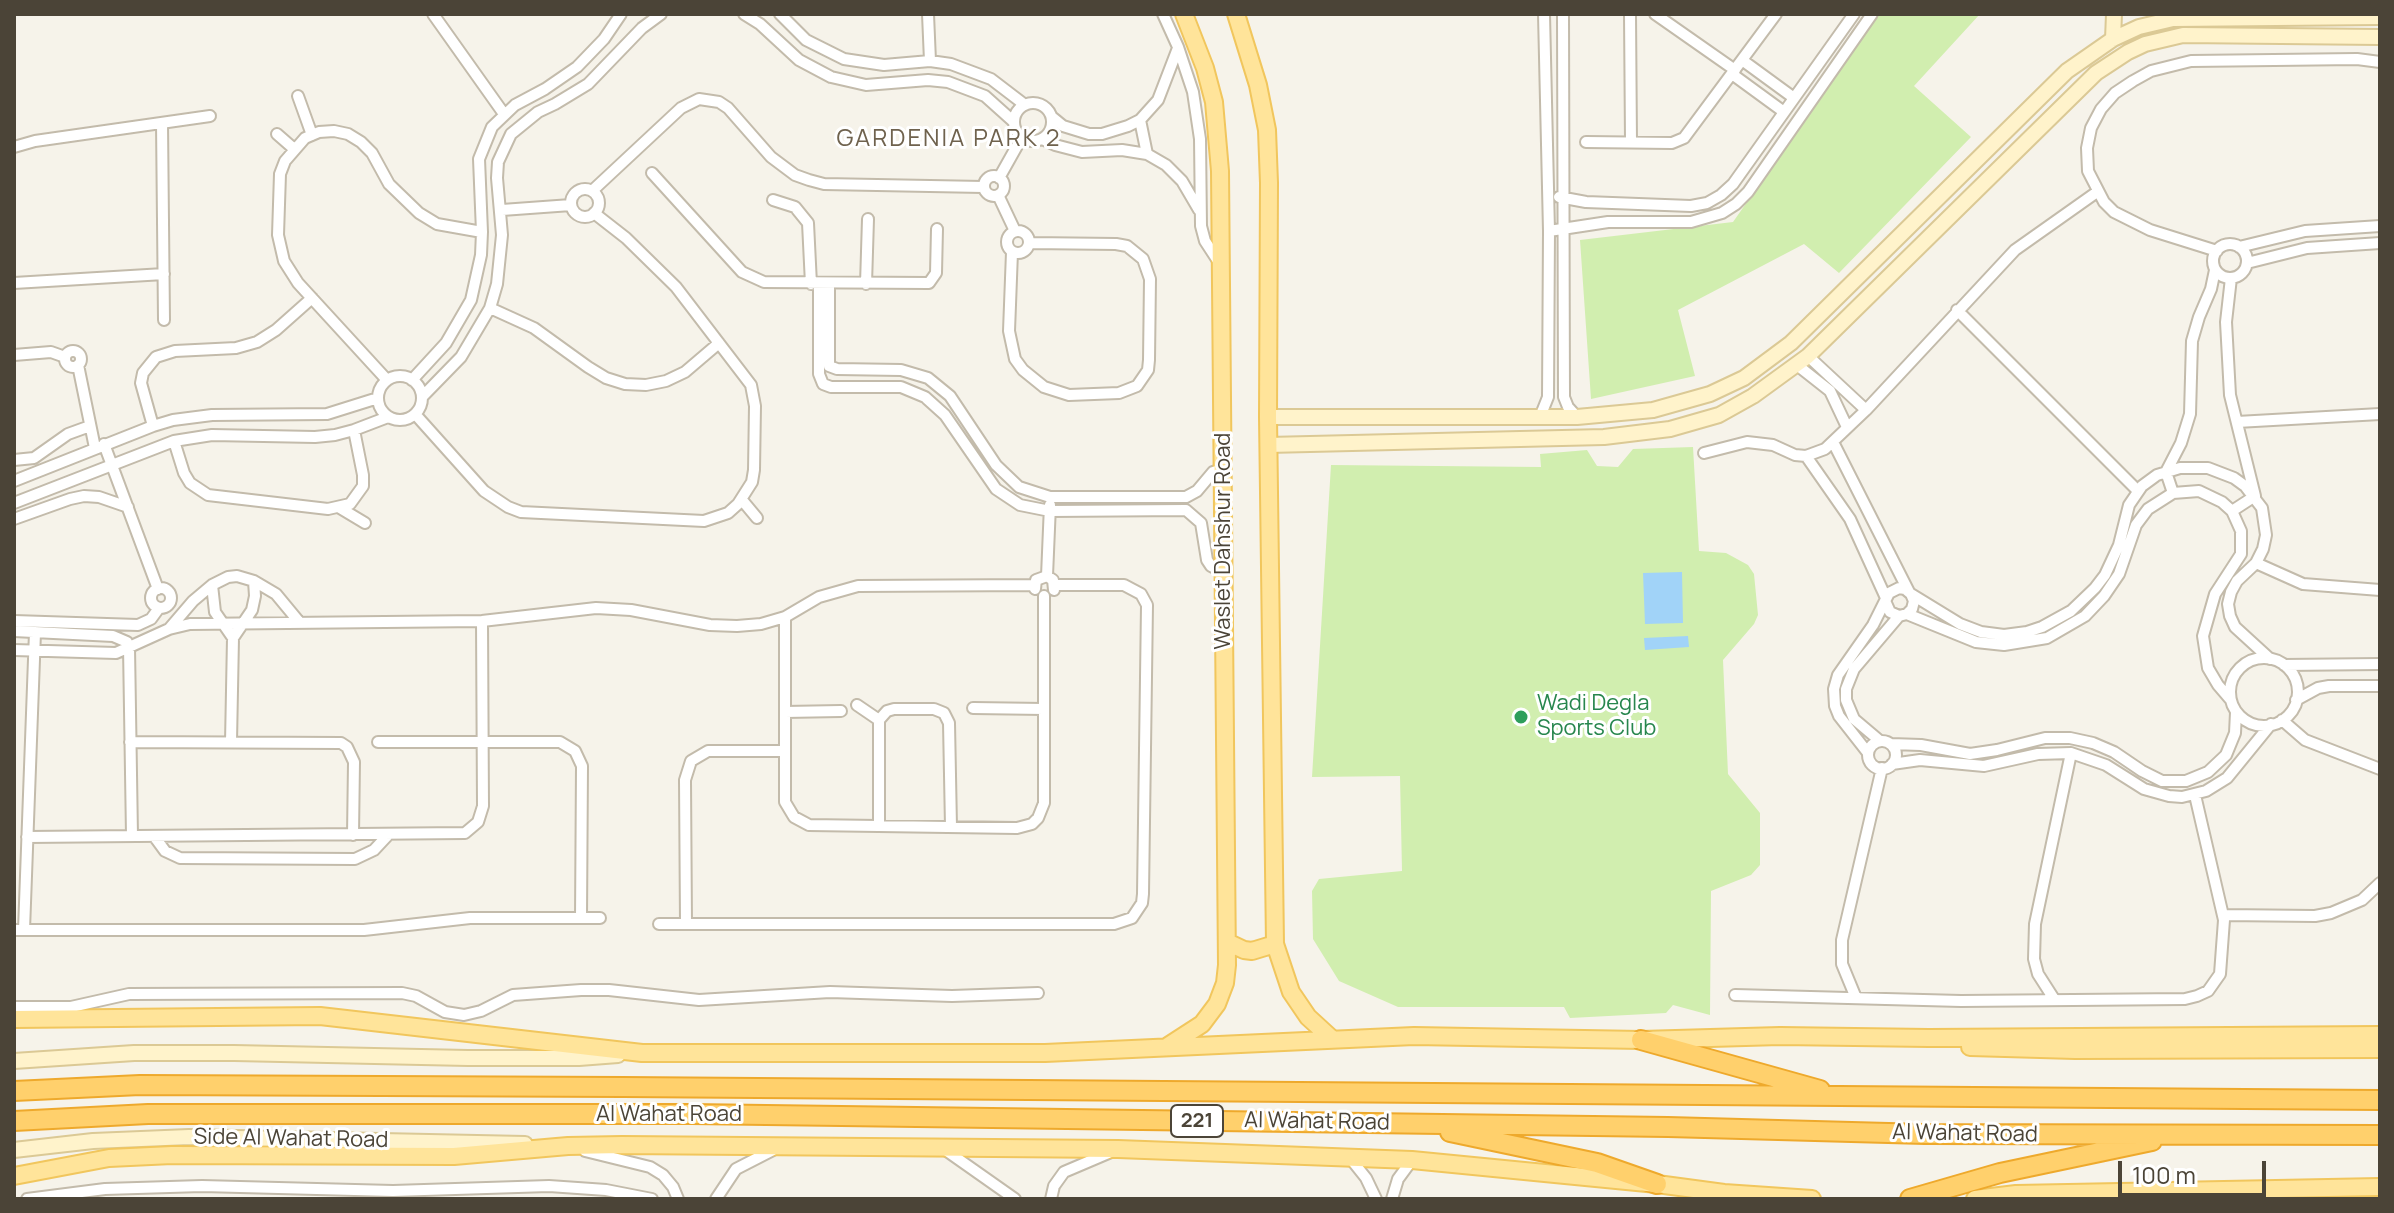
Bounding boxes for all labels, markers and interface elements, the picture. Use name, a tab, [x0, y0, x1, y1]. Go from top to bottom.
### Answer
district label: GARDENIA PARK 2	[837, 125, 1061, 153]
street label: Waslet Dahshur Road	[1211, 433, 1237, 649]
place label: Wadi Degla Sports Club	[1537, 691, 1656, 742]
marker: Wadi Degla Sports Club	[1512, 708, 1530, 726]
street label: Al Wahat Road	[596, 1102, 742, 1128]
road number: 221	[1171, 1105, 1223, 1137]
street label: Al Wahat Road	[1244, 1108, 1390, 1136]
street label: Al Wahat Road	[1892, 1120, 2038, 1148]
street label: Side Al Wahat Road	[193, 1124, 389, 1154]
scale bar	[2122, 1145, 2270, 1195]
text: 100 m	[2132, 1158, 2196, 1191]

